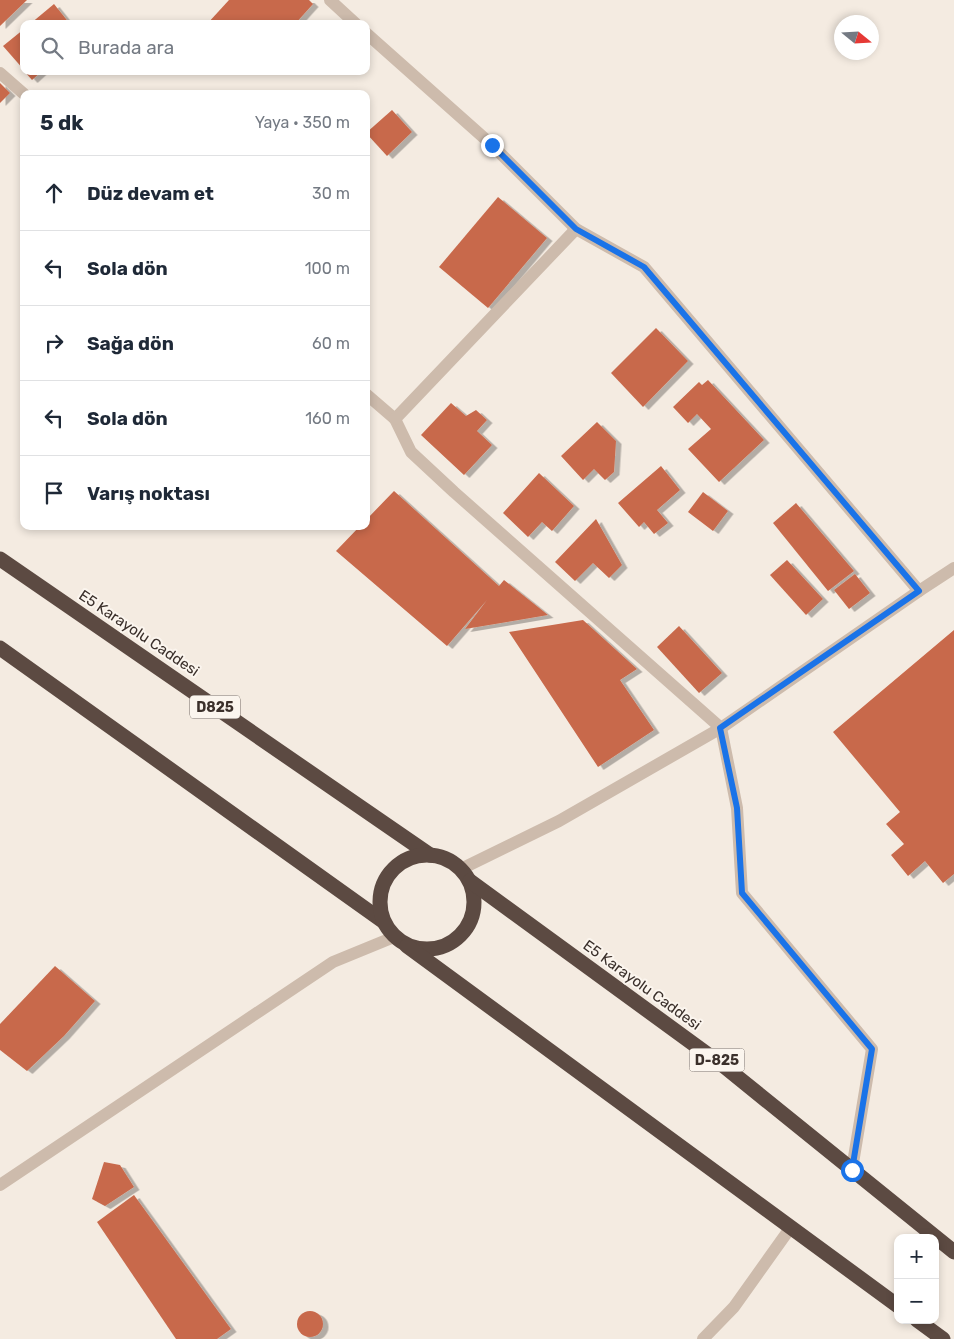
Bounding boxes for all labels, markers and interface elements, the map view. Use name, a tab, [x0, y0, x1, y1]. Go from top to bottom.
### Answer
north arrow	[834, 15, 879, 60]
search box	[20, 20, 370, 75]
icon: search	[38, 34, 66, 62]
text: Burada ara	[78, 36, 174, 59]
text: 5 dk	[40, 110, 84, 135]
text: Yaya · 350 m	[255, 113, 350, 132]
route end	[481, 134, 504, 157]
icon: ahead	[40, 179, 68, 207]
text: Düz devam et	[87, 182, 214, 205]
text: 30 m	[312, 184, 350, 203]
icon: left	[40, 254, 68, 282]
text: Sola dön	[87, 257, 168, 280]
text: 100 m	[305, 259, 350, 278]
icon: right	[40, 329, 68, 357]
text: Sağa dön	[87, 332, 174, 355]
text: 60 m	[312, 334, 350, 353]
icon: left	[40, 404, 68, 432]
text: Sola dön	[87, 407, 168, 430]
text: 160 m	[305, 409, 350, 428]
icon: arrive	[40, 479, 68, 507]
text: Varış noktası	[87, 482, 210, 505]
street label: E5 Karayolu Caddesi	[75, 586, 203, 680]
road number: D825	[190, 696, 240, 719]
street label: E5 Karayolu Caddesi	[580, 936, 704, 1034]
road number: D-825	[690, 1048, 744, 1072]
route start	[841, 1159, 864, 1182]
map controls	[894, 1234, 939, 1324]
button: +	[894, 1234, 939, 1279]
button: −	[894, 1279, 939, 1324]

